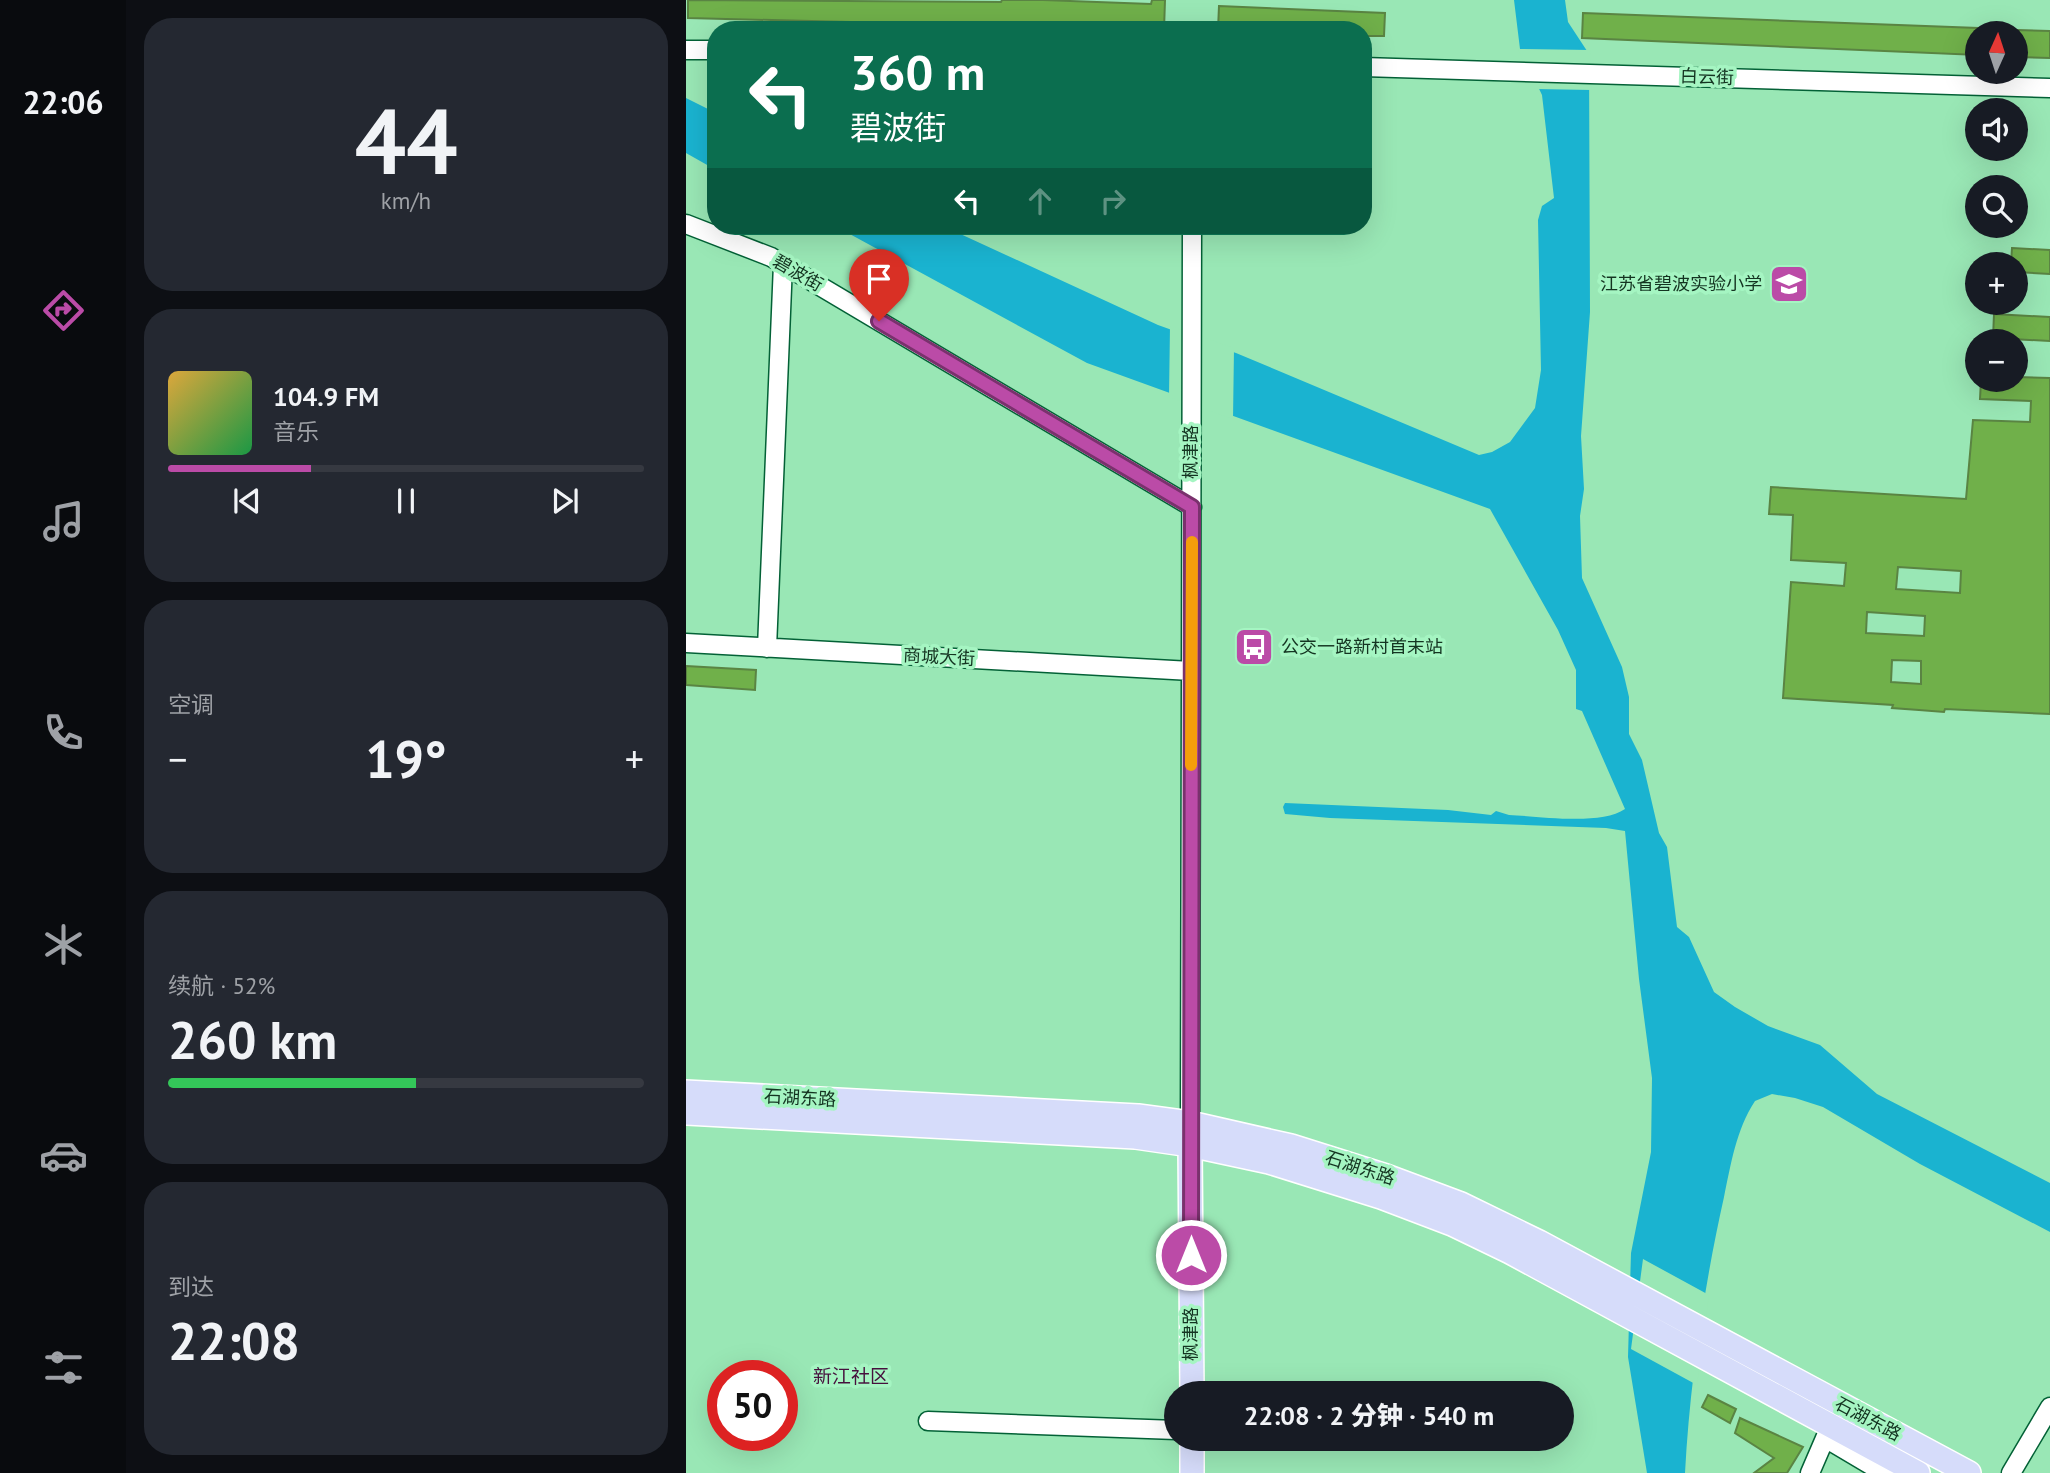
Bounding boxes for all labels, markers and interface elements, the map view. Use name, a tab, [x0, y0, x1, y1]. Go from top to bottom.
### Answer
north arrow	[1965, 21, 2028, 84]
map controls	[1965, 21, 2028, 392]
text: 360 m	[850, 40, 985, 104]
icon: left	[735, 49, 826, 140]
street label: 白云街	[1680, 64, 1734, 89]
text: 22:06	[22, 81, 104, 123]
text: 44	[354, 81, 458, 199]
button: sound	[1965, 98, 2028, 161]
text: 碧波街	[850, 106, 946, 148]
button: search	[1965, 175, 2028, 238]
icon: left	[948, 182, 986, 220]
icon: ahead	[1021, 182, 1059, 220]
icon: right	[1094, 182, 1132, 220]
text: km/h	[381, 186, 431, 215]
street label: 碧波街	[769, 249, 827, 296]
pin	[849, 249, 909, 321]
button: +	[1965, 252, 2028, 315]
icon: arrive	[860, 260, 898, 298]
school or university icon: 江苏省碧波实验小学	[1768, 263, 1810, 305]
place label: 江苏省碧波实验小学	[1600, 272, 1762, 295]
icon: directions	[39, 286, 88, 335]
button: −	[1965, 329, 2028, 392]
text: 104.9 FM	[273, 380, 379, 413]
text: 音乐	[273, 417, 319, 446]
street label: 枫津路	[1179, 425, 1202, 479]
icon: previous	[228, 482, 266, 520]
icon: pause	[387, 482, 425, 520]
icon: next	[546, 482, 584, 520]
icon: music	[39, 497, 88, 546]
bus stop icon: 公交一路新村首末站	[1233, 626, 1275, 668]
place label: 公交一路新村首末站	[1281, 635, 1443, 658]
street label: 商城大街	[902, 643, 976, 670]
text: 空调	[168, 690, 214, 719]
icon: phone	[39, 708, 88, 757]
text: 19°	[365, 725, 447, 792]
text: −	[168, 734, 187, 783]
text: +	[625, 734, 644, 783]
icon: climate	[39, 920, 88, 969]
text: 续航 · 52%	[168, 971, 275, 1000]
text: 260 km	[168, 1006, 337, 1073]
street label: 石湖东路	[763, 1084, 837, 1111]
icon: car	[39, 1131, 88, 1180]
street label: 石湖东路	[1322, 1145, 1398, 1190]
position arrow	[1154, 1218, 1228, 1292]
text: 到达	[168, 1272, 214, 1301]
text: 22:08	[168, 1307, 300, 1374]
street label: 枫津路	[1179, 1307, 1202, 1361]
icon: filters	[39, 1343, 88, 1392]
speed limit sign: 50	[707, 1360, 798, 1451]
district label: 新江社区	[813, 1364, 889, 1388]
street label: 石湖东路	[1831, 1392, 1905, 1446]
text: 22:08 · 2 分钟 · 540 m	[1244, 1399, 1494, 1432]

